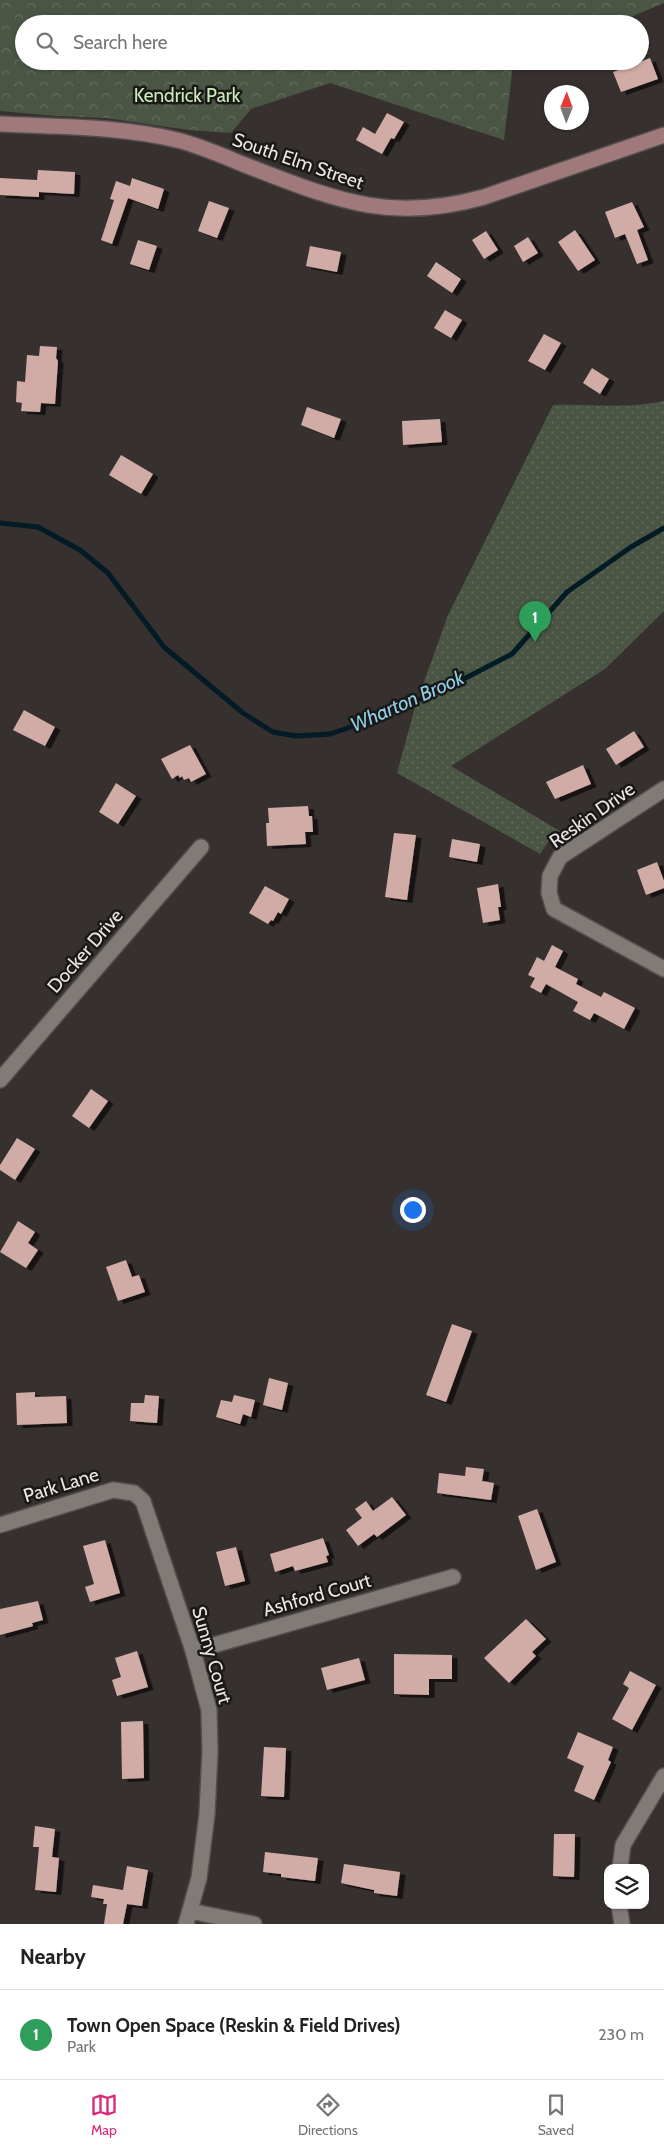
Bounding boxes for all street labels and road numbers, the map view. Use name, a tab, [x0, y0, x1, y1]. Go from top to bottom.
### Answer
street label: South Elm Street	[229, 128, 367, 194]
street label: Reskin Drive	[545, 777, 639, 853]
street label: Docker Drive	[42, 904, 128, 998]
street label: Park Lane	[21, 1463, 102, 1507]
street label: Ashford Court	[260, 1568, 374, 1621]
street label: Sunny Court	[187, 1604, 237, 1707]

